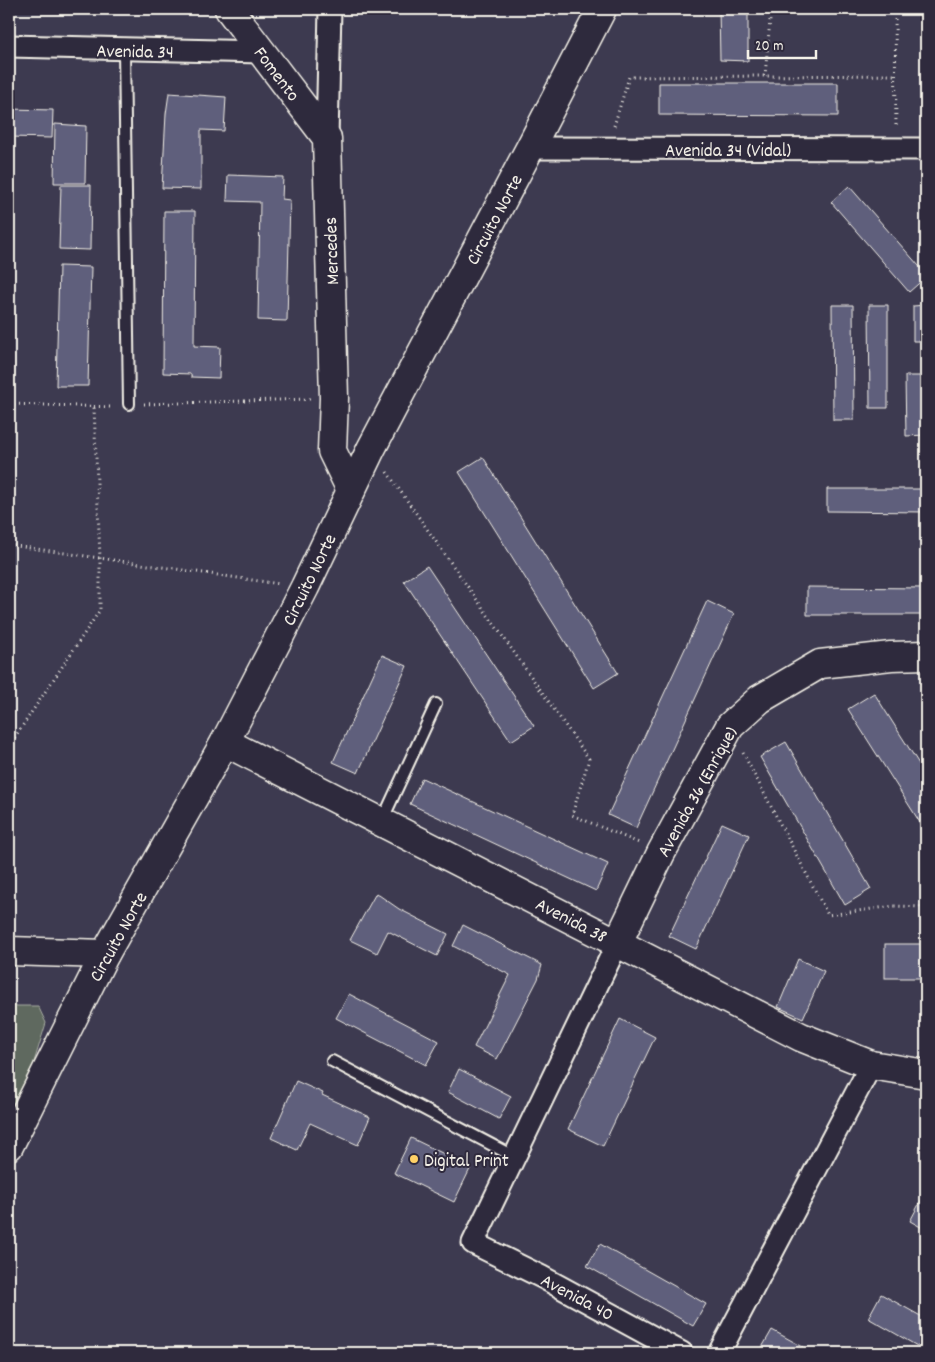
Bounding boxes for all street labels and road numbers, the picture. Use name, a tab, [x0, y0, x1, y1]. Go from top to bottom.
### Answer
street label: Avenida 34	[96, 39, 174, 68]
street label: Fomento	[246, 42, 305, 108]
street label: Avenida 34 (Vidal)	[665, 139, 791, 166]
street label: Circuito Norte	[461, 170, 531, 271]
street label: Mercedes	[319, 217, 348, 285]
street label: Circuito Norte	[277, 530, 345, 631]
street label: Avenida 36 (Enrique)	[652, 722, 746, 863]
street label: Circuito Norte	[84, 888, 156, 988]
street label: Avenida 38	[530, 893, 611, 952]
street label: Avenida 40	[535, 1269, 618, 1330]

